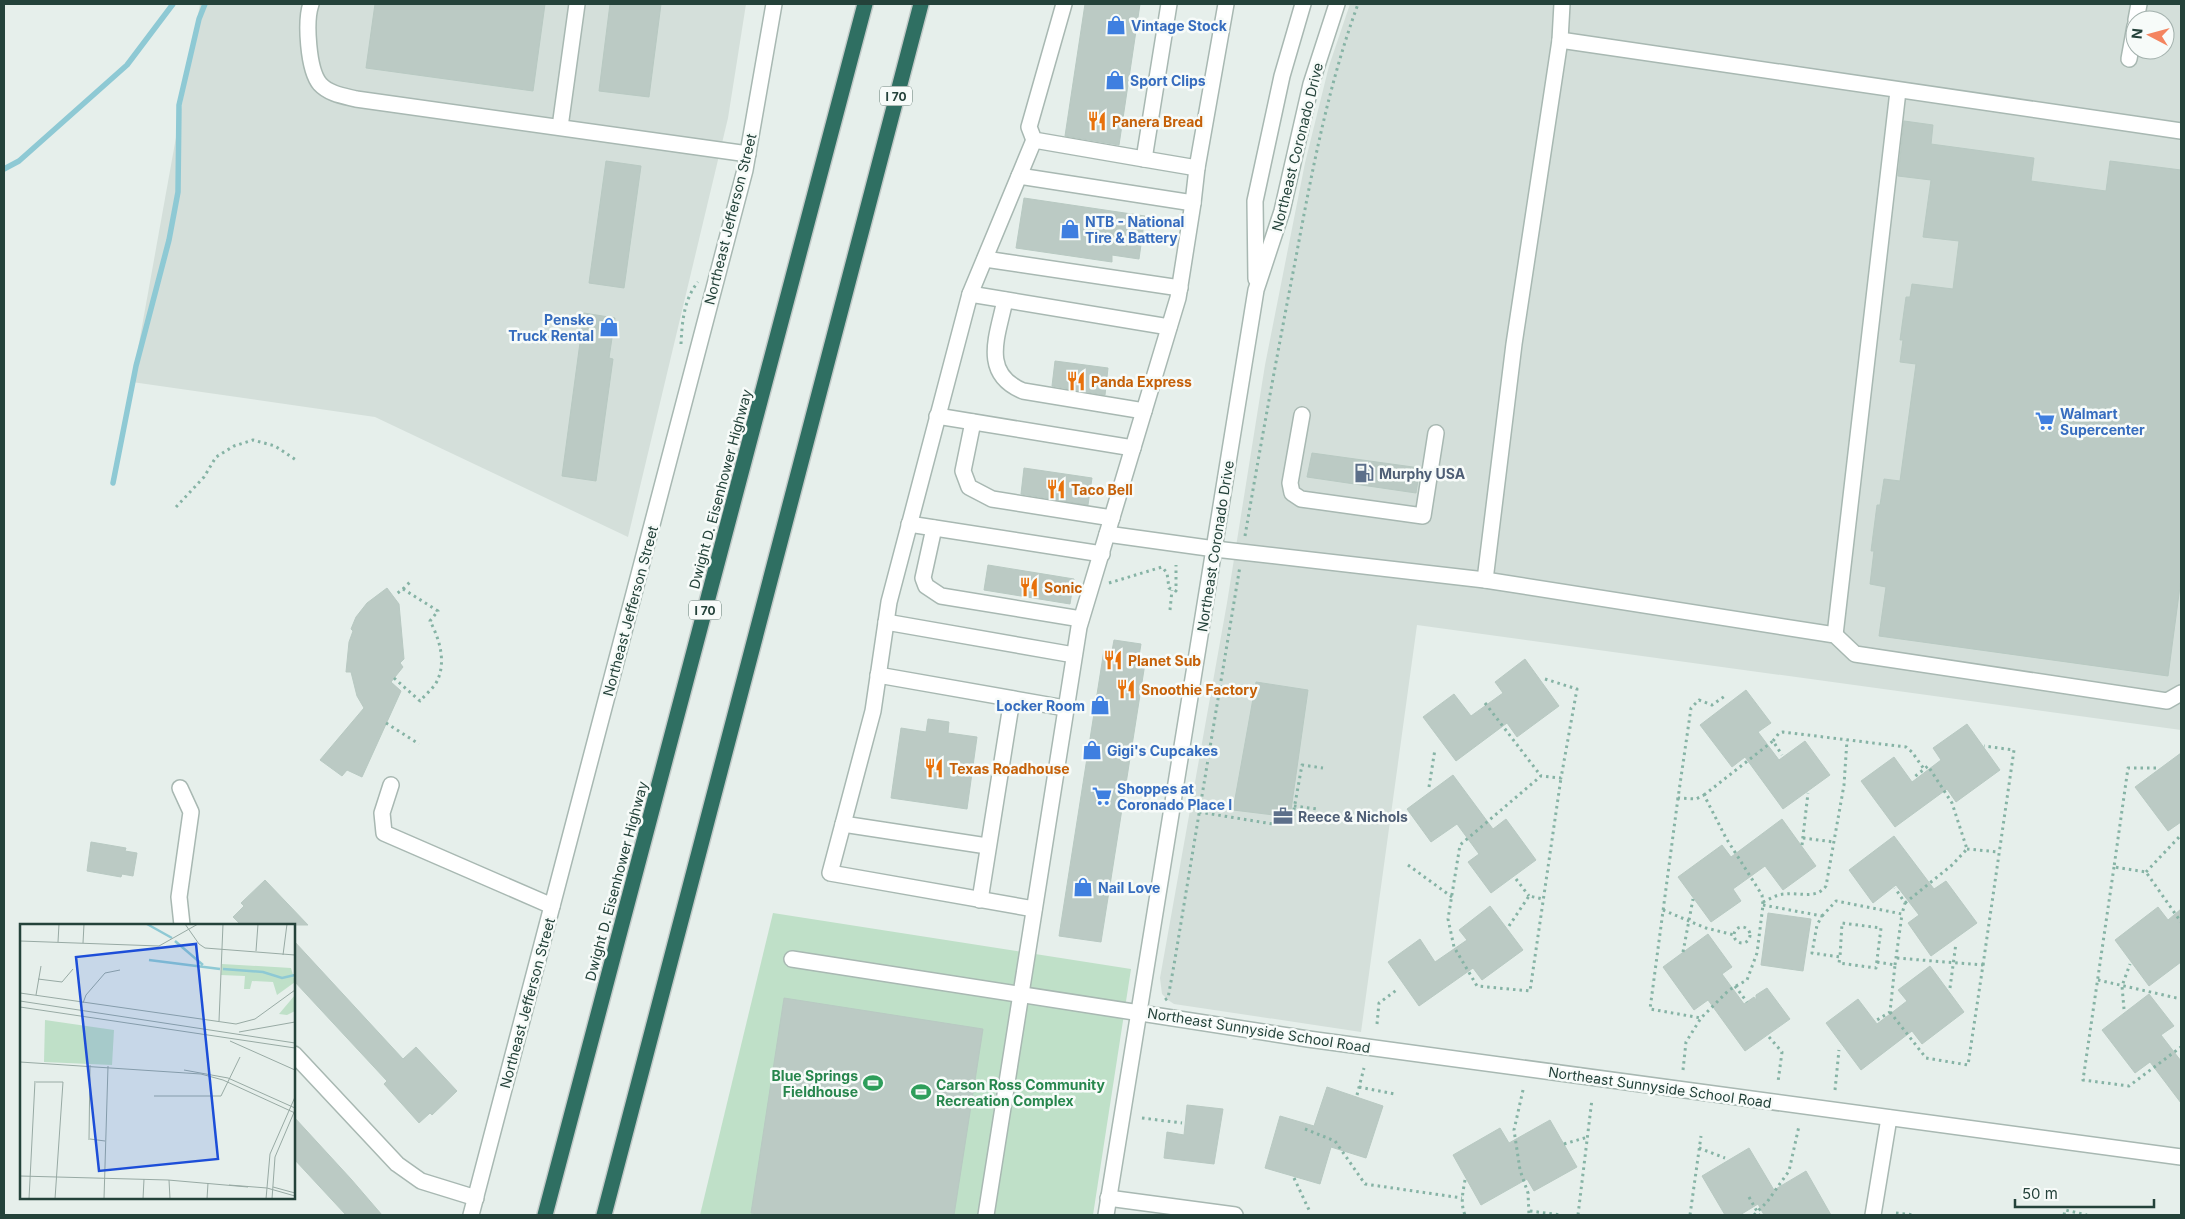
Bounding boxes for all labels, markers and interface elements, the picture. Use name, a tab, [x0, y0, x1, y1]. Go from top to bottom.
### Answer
north arrow	[2125, 10, 2175, 60]
shop icon: Vintage Stock	[1105, 14, 1127, 36]
place label: Vintage Stock	[1131, 17, 1228, 34]
text: N	[2128, 27, 2146, 40]
street label: Northeast Coronado Drive	[1268, 61, 1326, 233]
shop icon: Sport Clips	[1104, 69, 1126, 91]
place label: Sport Clips	[1130, 72, 1206, 89]
road number: I 70	[880, 86, 912, 105]
restaurant icon: Panera Bread	[1086, 110, 1108, 132]
place label: Panera Bread	[1112, 113, 1203, 130]
street label: Northeast Jefferson Street	[700, 131, 760, 306]
place label: NTB - National Tire & Battery	[1085, 213, 1184, 246]
shop icon: NTB - National Tire & Battery	[1059, 218, 1081, 240]
place label: Penske Truck Rental	[508, 311, 594, 344]
shop icon: Penske Truck Rental	[598, 316, 620, 338]
restaurant icon: Panda Express	[1065, 370, 1087, 392]
place label: Panda Express	[1091, 373, 1192, 390]
street label: Dwight D. Eisenhower Highway	[685, 387, 755, 591]
place label: Walmart Supercenter	[2060, 405, 2145, 438]
supermarket icon: Walmart Supercenter	[2034, 410, 2056, 432]
street label: Northeast Coronado Drive	[1193, 459, 1237, 633]
fuel station icon: Murphy USA	[1353, 462, 1375, 484]
place label: Murphy USA	[1379, 465, 1466, 482]
restaurant icon: Taco Bell	[1045, 478, 1067, 500]
place label: Taco Bell	[1071, 481, 1133, 498]
street label: Northeast Jefferson Street	[599, 523, 661, 698]
restaurant icon: Sonic	[1018, 576, 1040, 598]
place label: Sonic	[1044, 579, 1083, 596]
road number: I 70	[689, 600, 721, 620]
restaurant icon: Planet Sub	[1102, 649, 1124, 671]
place label: Planet Sub	[1128, 652, 1201, 669]
restaurant icon: Snoothie Factory	[1115, 678, 1137, 700]
place label: Snoothie Factory	[1141, 681, 1258, 698]
shop icon: Locker Room	[1089, 694, 1111, 716]
place label: Locker Room	[996, 697, 1085, 714]
shop icon: Gigi's Cupcakes	[1081, 739, 1103, 761]
place label: Gigi's Cupcakes	[1107, 742, 1218, 759]
restaurant icon: Texas Roadhouse	[923, 757, 945, 779]
place label: Texas Roadhouse	[949, 760, 1070, 777]
street label: Dwight D. Eisenhower Highway	[581, 779, 651, 983]
place label: Shoppes at Coronado Place I	[1117, 780, 1232, 813]
supermarket icon: Shoppes at Coronado Place I	[1091, 785, 1113, 807]
office icon: Reece & Nichols	[1272, 805, 1294, 827]
place label: Reece & Nichols	[1298, 808, 1408, 825]
shop icon: Nail Love	[1072, 876, 1094, 898]
place label: Nail Love	[1098, 879, 1160, 896]
street label: Northeast Jefferson Street	[496, 915, 558, 1090]
inset map	[20, 924, 295, 1199]
street label: Northeast Sunnyside School Road	[1146, 1004, 1372, 1056]
street label: Northeast Sunnyside School Road	[1547, 1063, 1773, 1111]
place label: Blue Springs Fieldhouse	[772, 1067, 858, 1100]
sports icon: Blue Springs Fieldhouse	[862, 1072, 884, 1094]
place label: Carson Ross Community Recreation Complex	[936, 1076, 1105, 1109]
sports icon: Carson Ross Community Recreation Complex	[910, 1081, 932, 1103]
scale bar	[2015, 1176, 2154, 1208]
text: 50 m	[2022, 1184, 2058, 1203]

